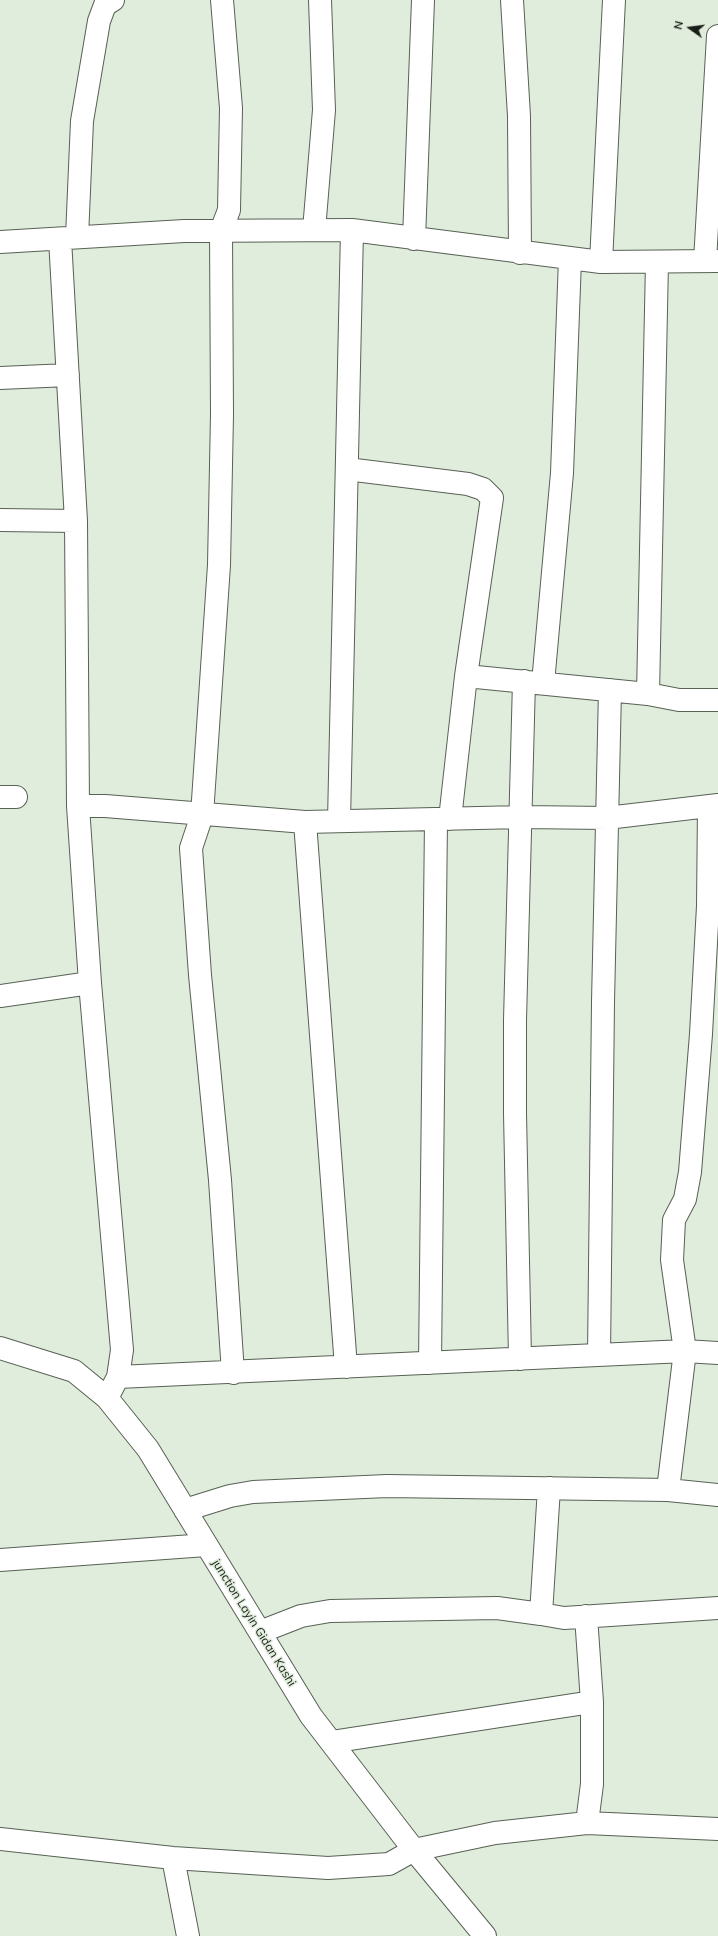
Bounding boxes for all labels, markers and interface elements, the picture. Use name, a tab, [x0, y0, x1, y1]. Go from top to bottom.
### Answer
north arrow	[670, 8, 710, 48]
text: N	[671, 19, 686, 31]
street label: junction Layin Gidan Kashi	[209, 1557, 299, 1689]

